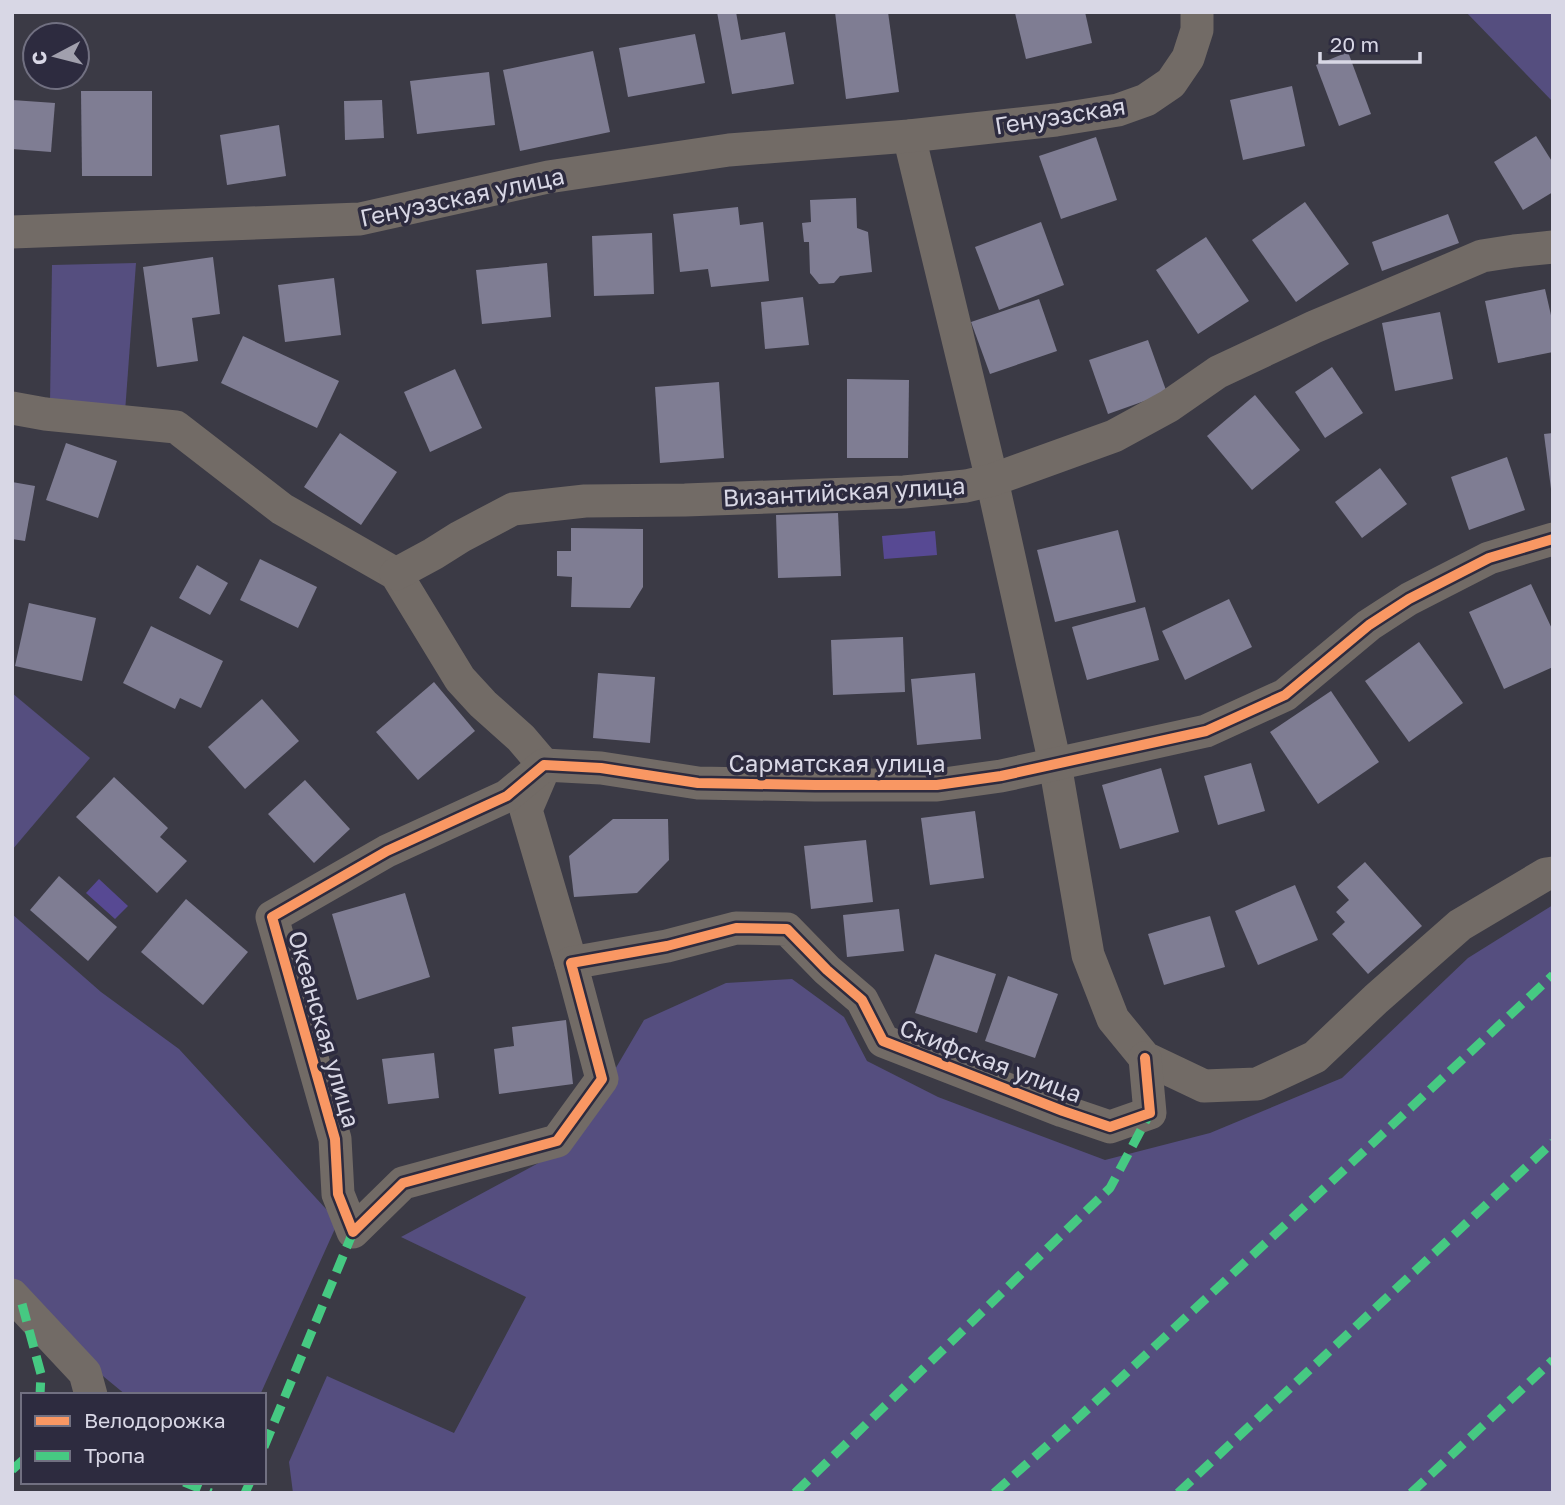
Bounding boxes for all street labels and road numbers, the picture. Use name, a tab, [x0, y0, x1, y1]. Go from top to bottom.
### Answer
street label: Генуэзская	[993, 90, 1127, 140]
street label: Генуэзская улица	[357, 160, 567, 232]
street label: Византийская улица	[722, 470, 966, 512]
street label: Сарматская улица	[729, 748, 945, 777]
street label: Океанская улица	[283, 927, 367, 1131]
street label: Скифская улица	[896, 1012, 1086, 1108]

